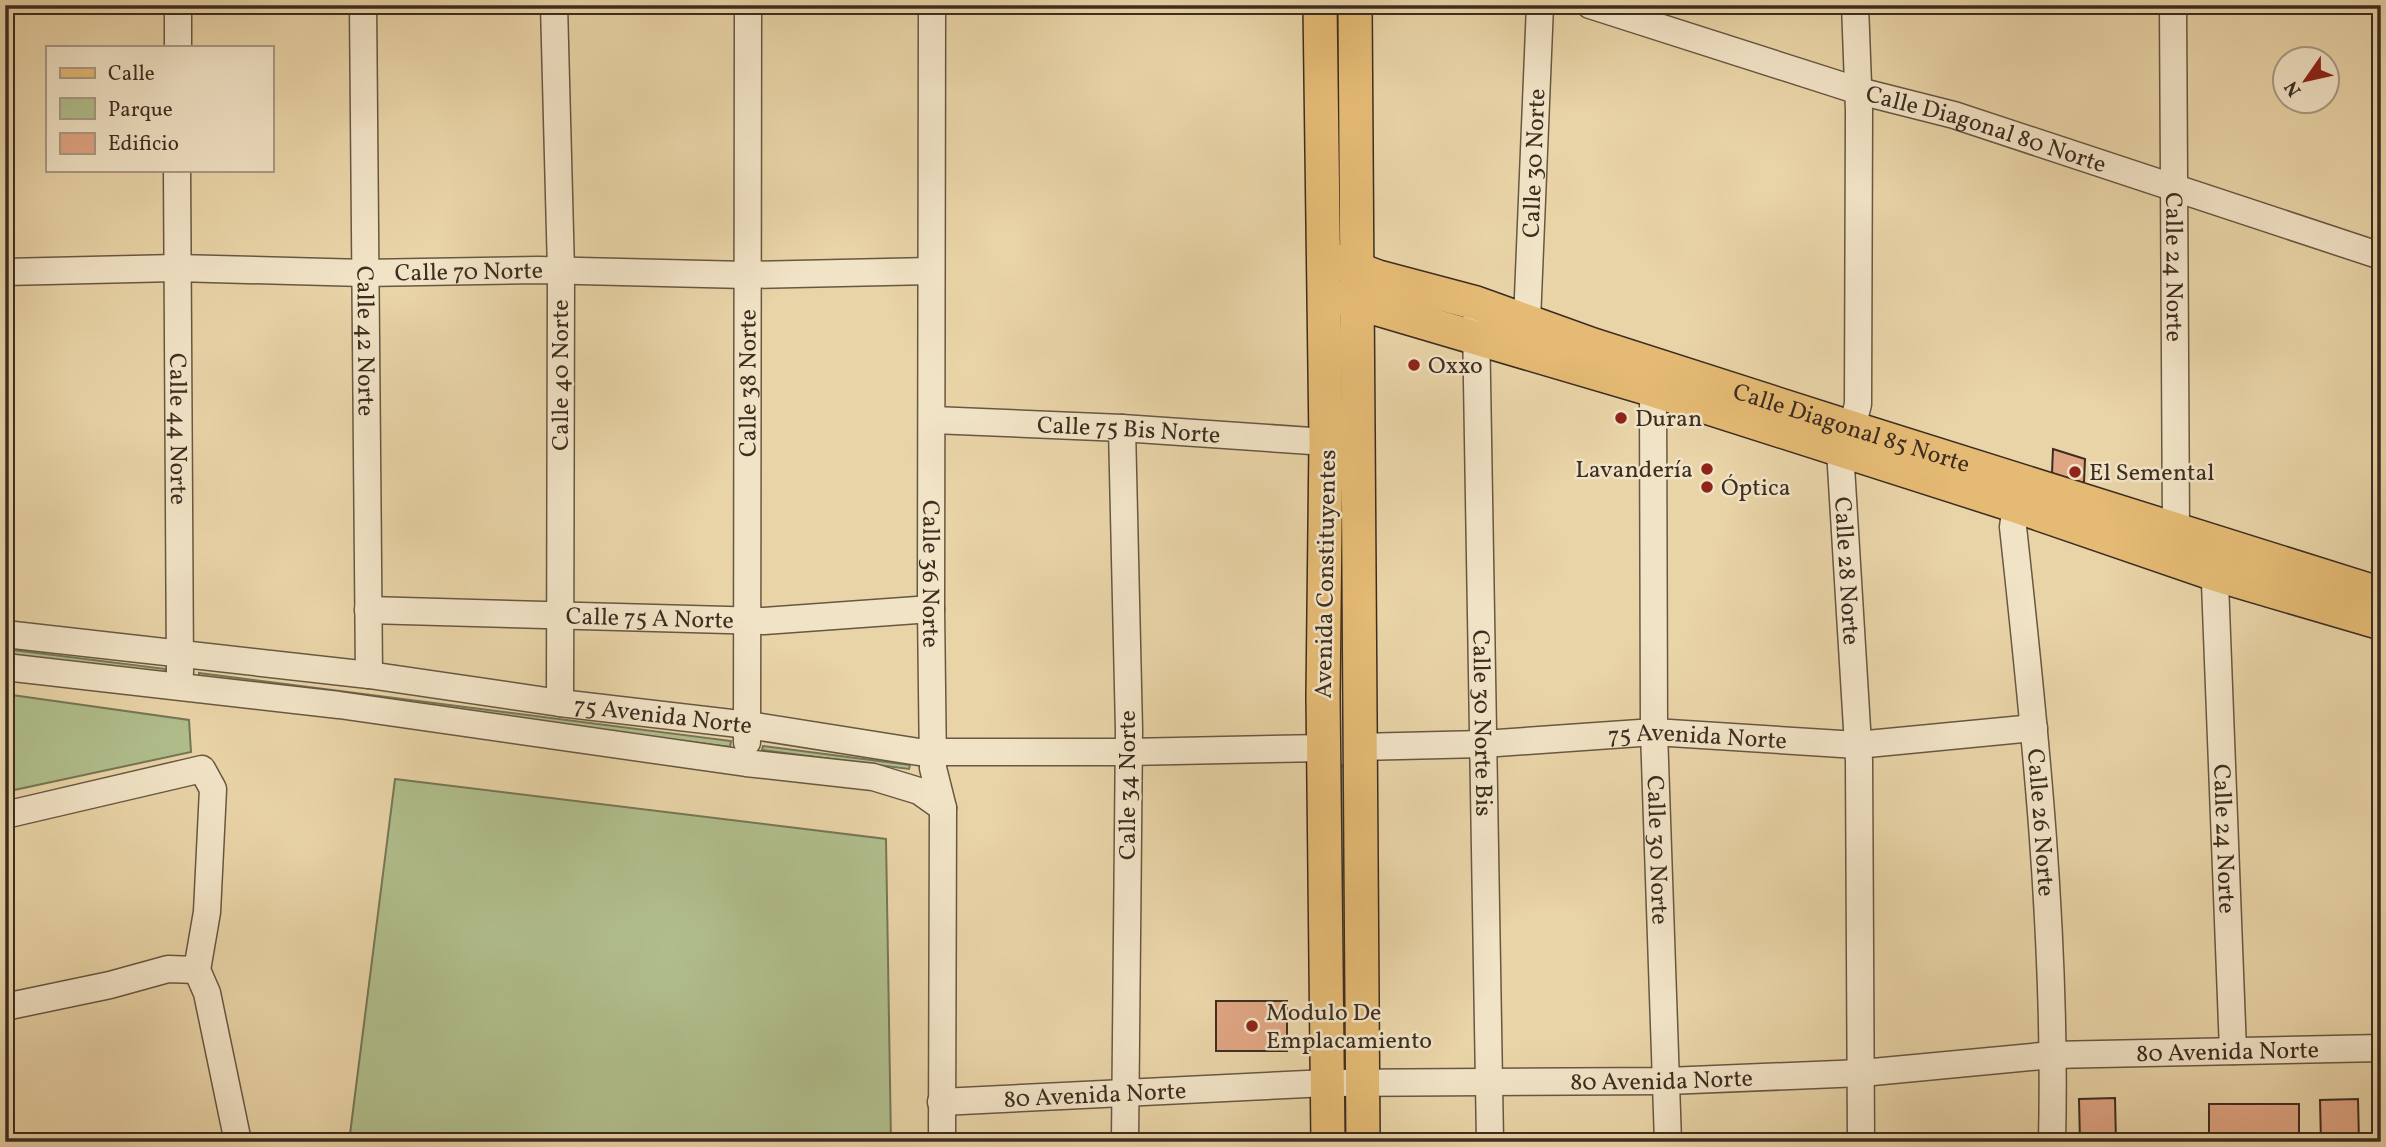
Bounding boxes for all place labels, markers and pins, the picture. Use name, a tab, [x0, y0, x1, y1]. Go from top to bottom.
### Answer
place label: Oxxo	[1428, 350, 1483, 384]
marker: Oxxo	[1406, 357, 1422, 373]
place label: Duran	[1635, 403, 1702, 437]
marker: Duran	[1613, 410, 1629, 426]
place label: Lavandería	[1575, 454, 1693, 488]
place label: El Semental	[2089, 457, 2215, 491]
marker: Lavandería	[1699, 461, 1715, 477]
marker: El Semental	[2067, 464, 2083, 480]
place label: Óptica	[1721, 472, 1791, 506]
marker: Óptica	[1699, 479, 1715, 495]
place label: Modulo De Emplacamiento	[1266, 997, 1432, 1059]
marker: Modulo De Emplacamiento	[1244, 1018, 1260, 1034]

